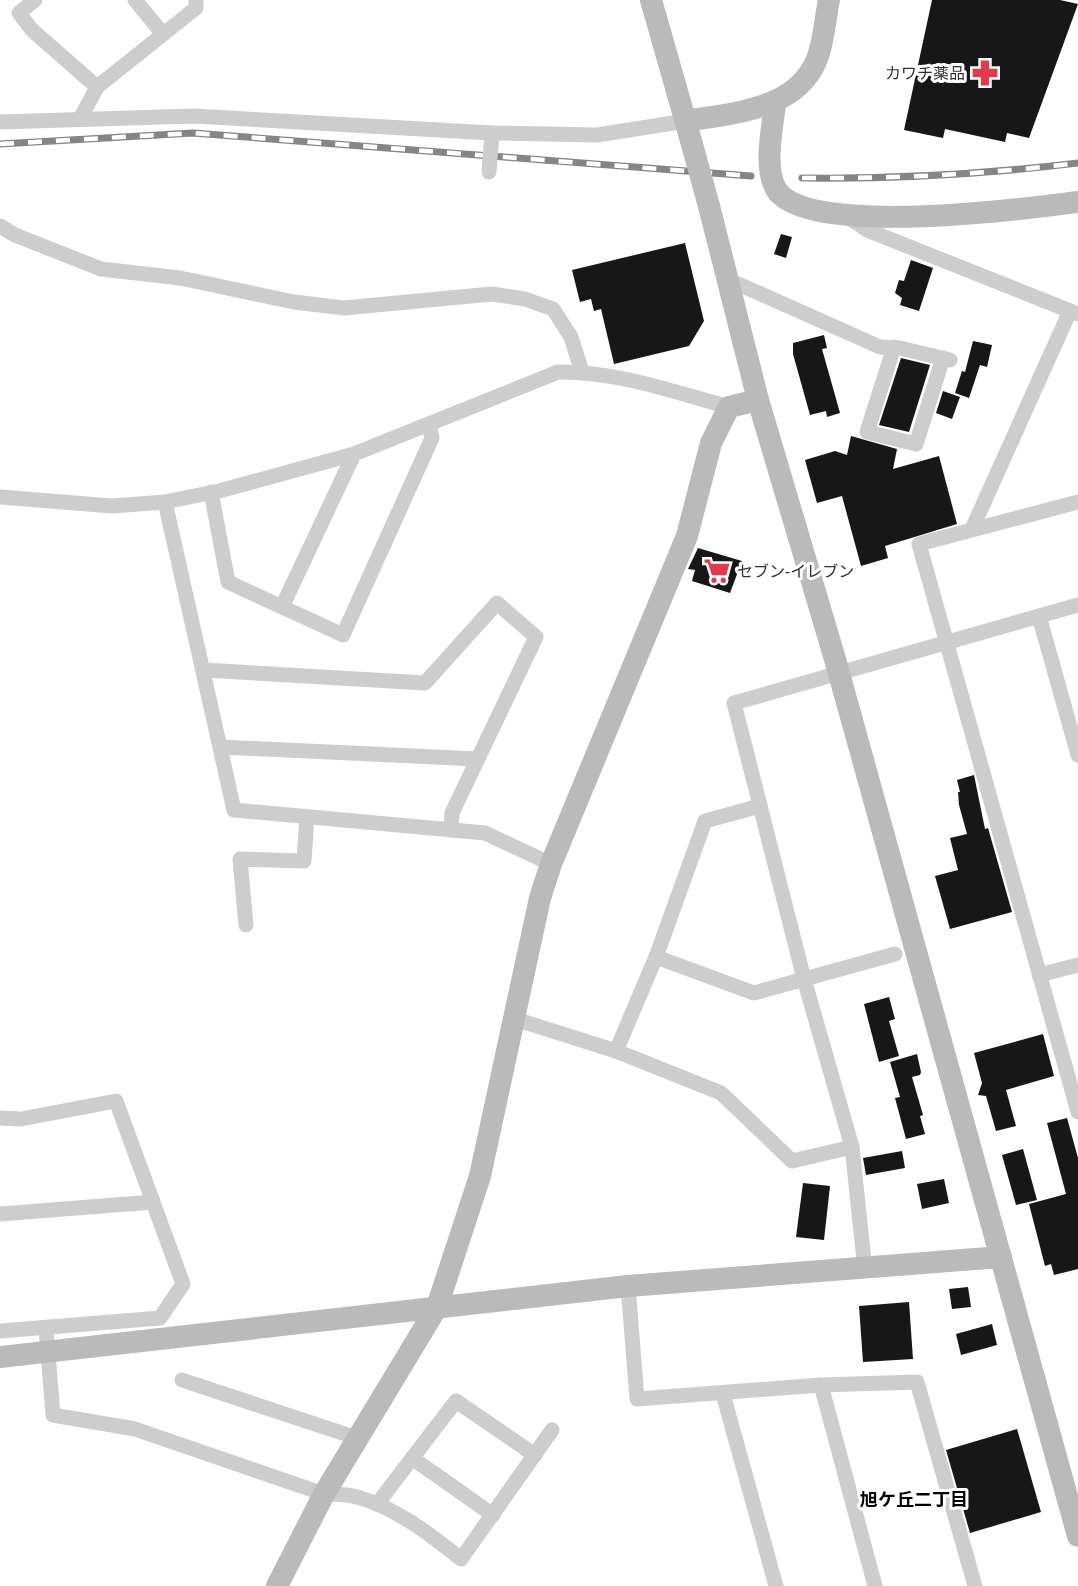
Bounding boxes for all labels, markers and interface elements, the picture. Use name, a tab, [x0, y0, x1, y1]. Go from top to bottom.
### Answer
pharmacy icon: カワチ薬品	[970, 58, 1000, 88]
place label: カワチ薬品	[885, 62, 965, 84]
supermarket icon: セブン-イレブン	[702, 556, 732, 586]
place label: セブン-イレブン	[737, 560, 854, 582]
district label: 旭ケ丘二丁目	[860, 1487, 968, 1511]

